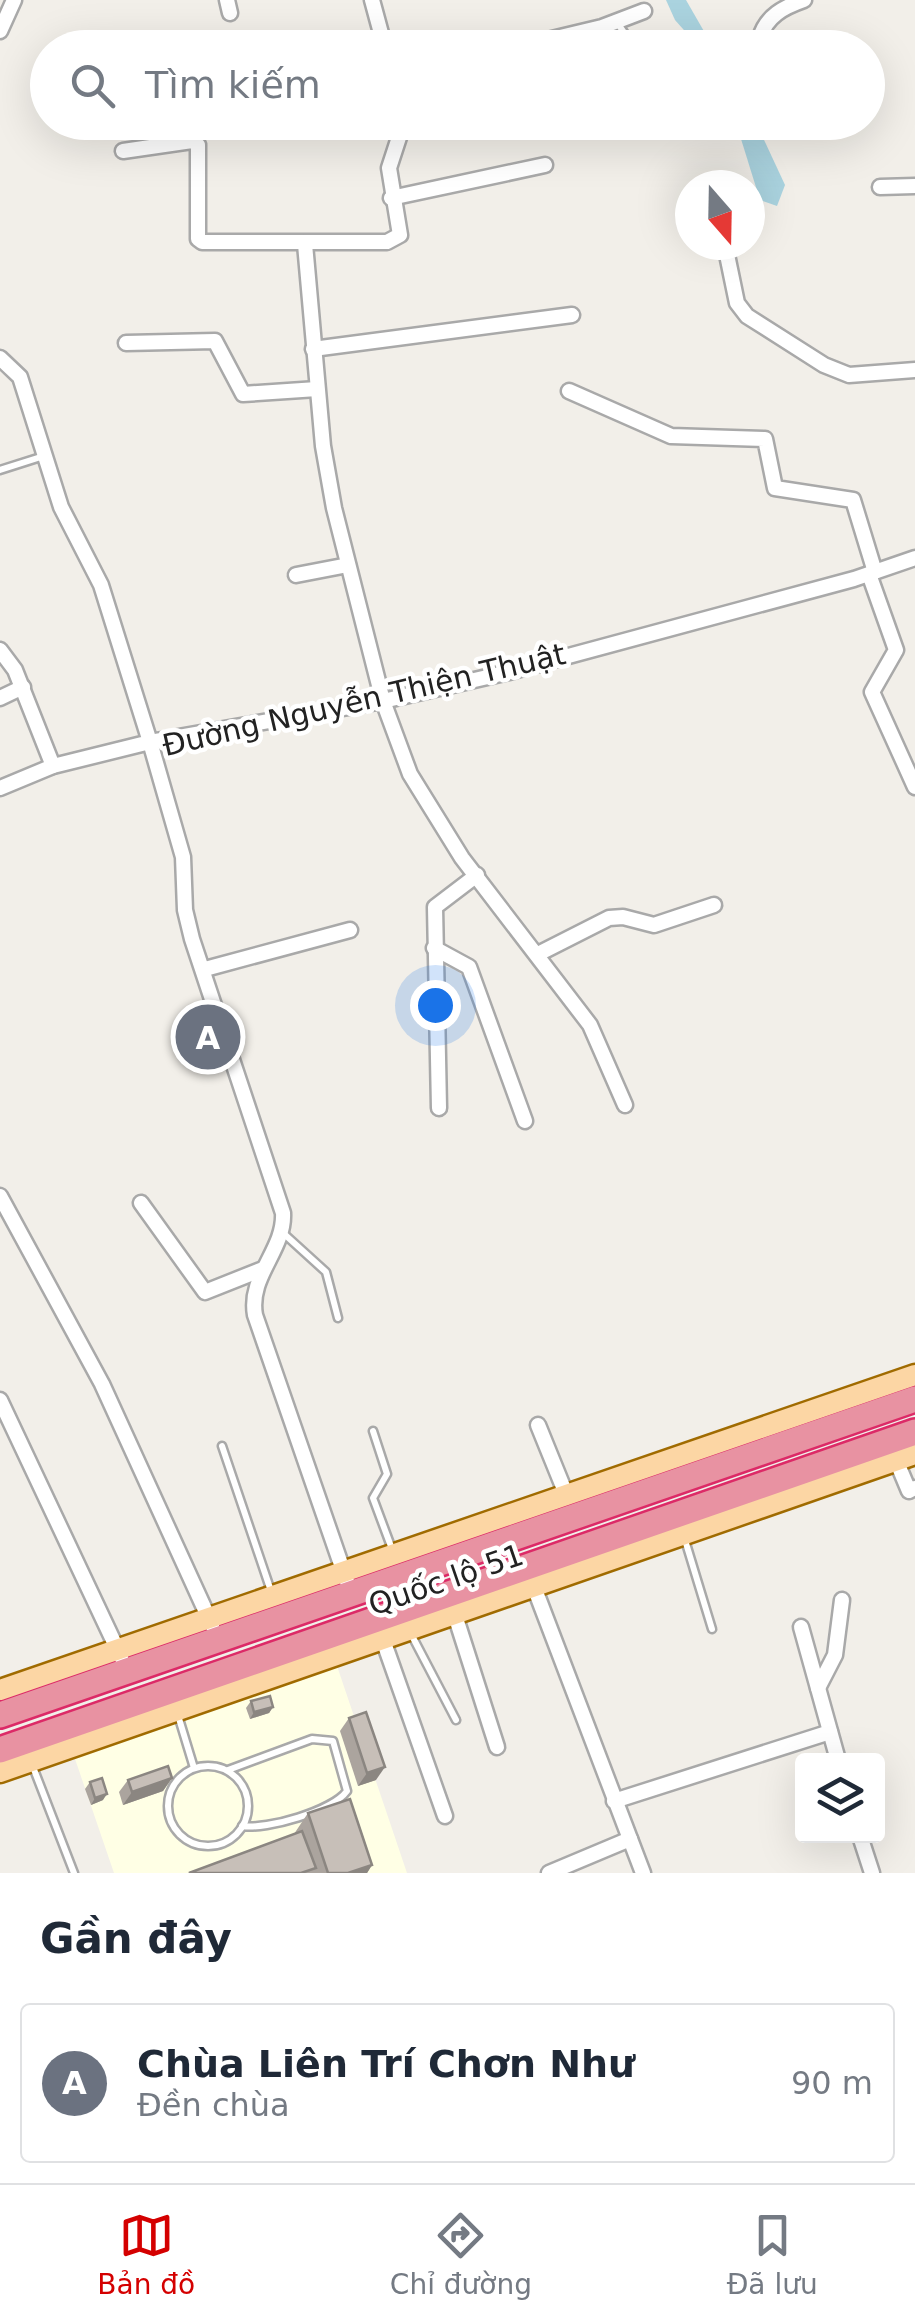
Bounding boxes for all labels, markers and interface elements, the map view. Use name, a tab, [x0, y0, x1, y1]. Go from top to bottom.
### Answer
search box	[30, 30, 885, 140]
icon: search	[65, 58, 120, 113]
text: Tìm kiếm	[145, 63, 321, 107]
north arrow	[675, 170, 765, 260]
street label: Đường Nguyễn Thiện Thuật	[159, 636, 569, 763]
your location	[410, 980, 461, 1031]
pin: A	[176, 1000, 240, 1074]
street label: Quốc lộ 51	[364, 1537, 528, 1622]
map controls	[795, 1753, 885, 1843]
button: layers	[795, 1753, 885, 1843]
text: Gần đây	[40, 1914, 232, 1963]
text: Chùa Liên Trí Chơn Như	[137, 2042, 635, 2086]
text: A	[62, 2064, 87, 2102]
text: 90 m	[791, 2064, 873, 2102]
text: Đền chùa	[137, 2086, 290, 2124]
tab: Bản đồ	[97, 2208, 195, 2301]
tab: Chỉ đường	[390, 2208, 532, 2301]
tab: Đã lưu	[727, 2208, 818, 2301]

